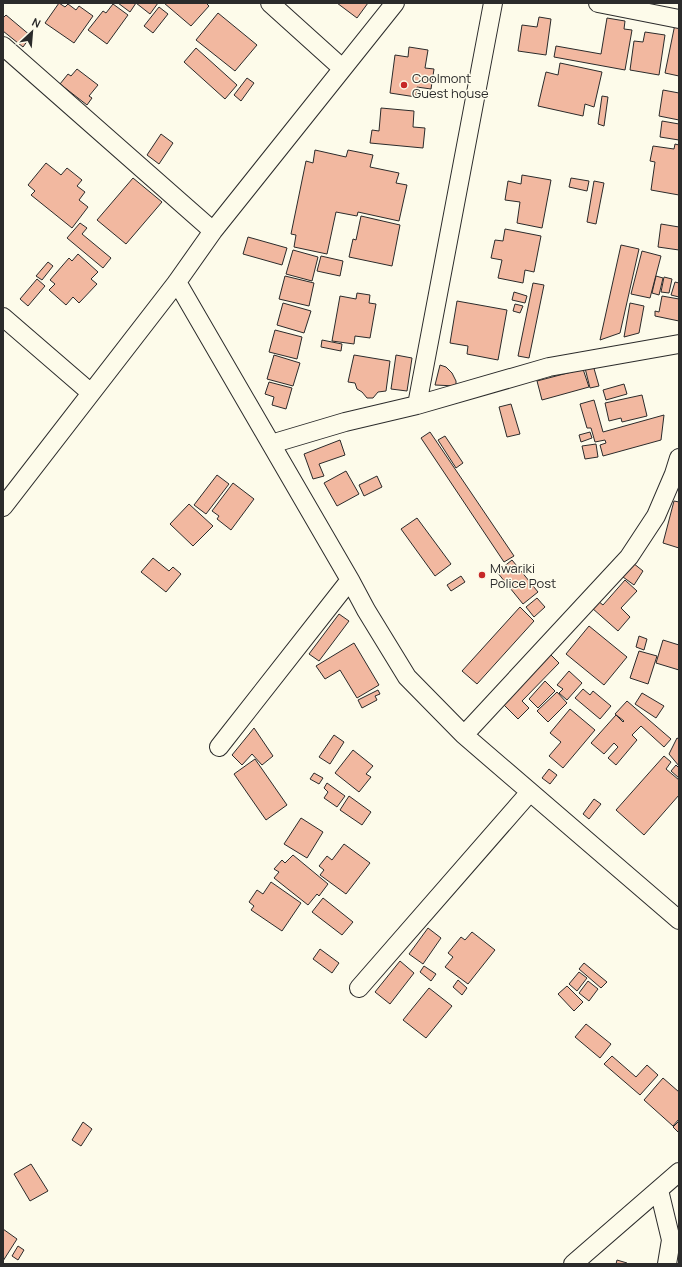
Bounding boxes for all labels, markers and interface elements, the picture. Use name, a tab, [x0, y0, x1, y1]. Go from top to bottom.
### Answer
north arrow	[12, 12, 52, 52]
text: N	[30, 14, 44, 31]
place label: Coolmont Guest house	[412, 69, 489, 102]
marker: Coolmont Guest house	[399, 80, 409, 90]
place label: Mwariki Police Post	[490, 559, 556, 592]
marker: Mwariki Police Post	[477, 570, 487, 580]

